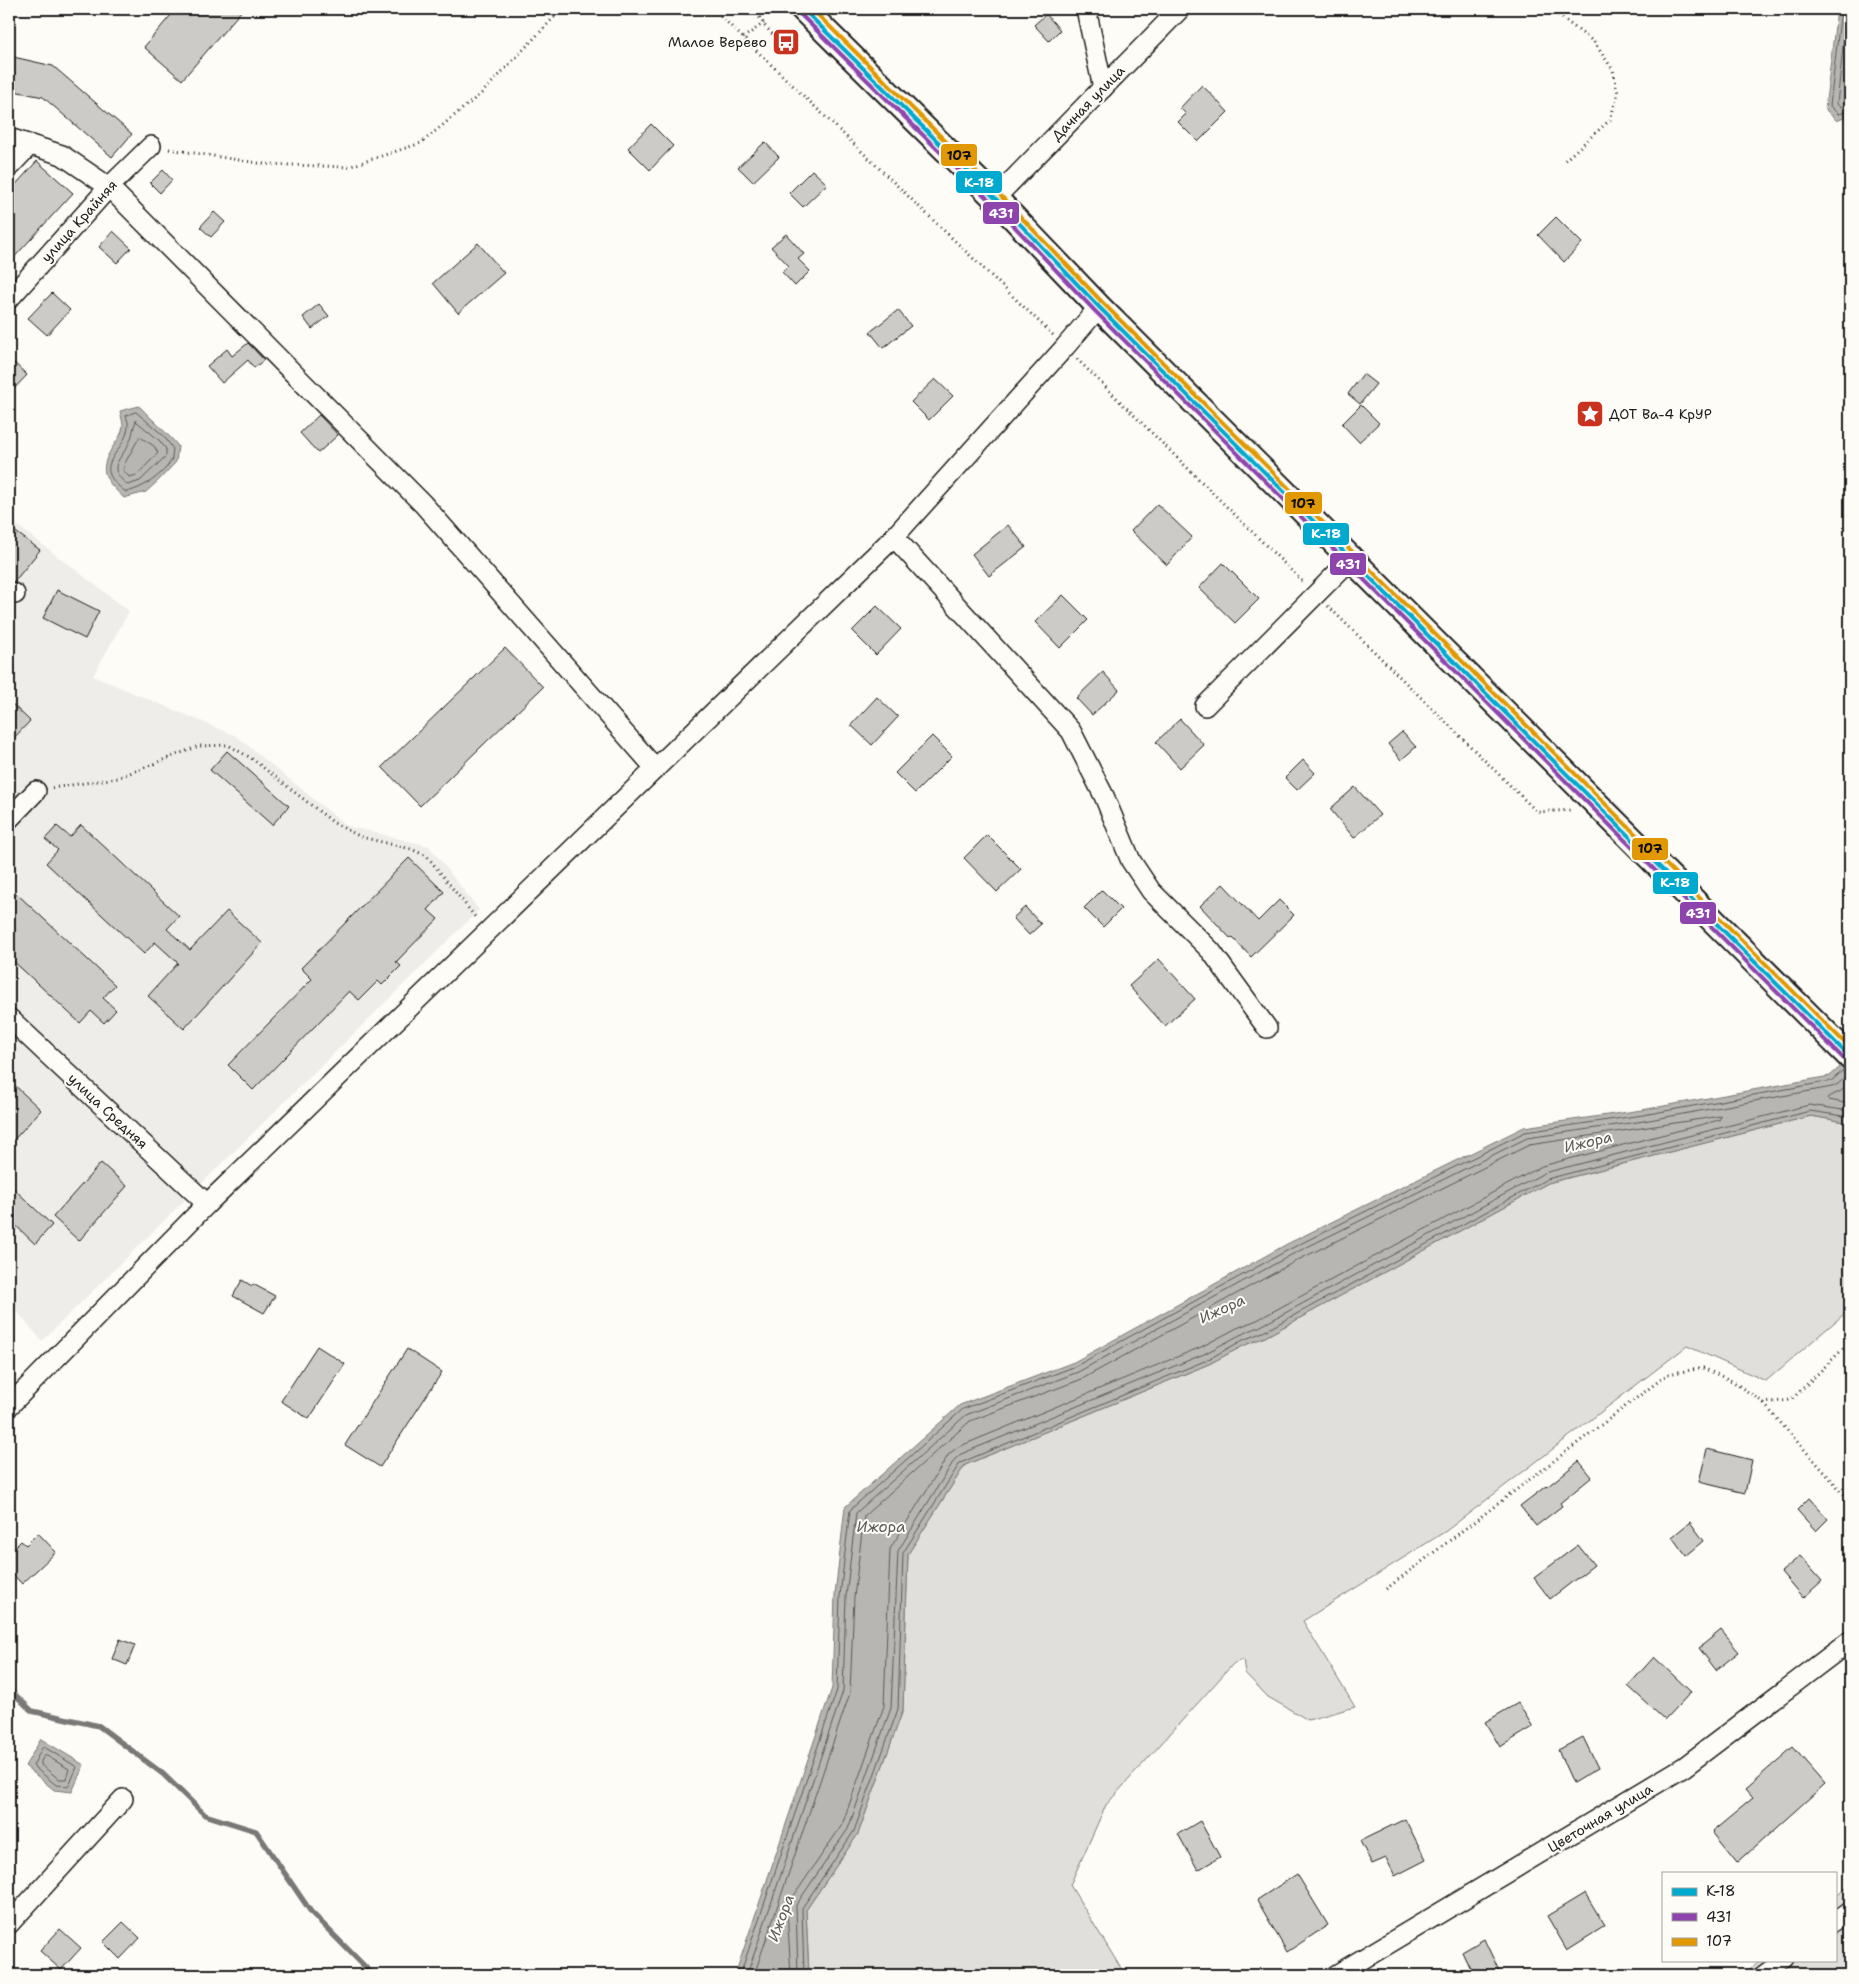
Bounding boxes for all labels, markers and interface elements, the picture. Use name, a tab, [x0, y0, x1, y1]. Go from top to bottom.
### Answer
bus stop icon: Малое Верево	[771, 27, 801, 57]
place label: Малое Верево	[668, 33, 767, 51]
street label: Дачная улица	[1048, 61, 1129, 144]
line badge: 107	[940, 143, 978, 167]
text: 107	[946, 146, 972, 164]
line badge: К-18	[955, 170, 1003, 194]
text: К-18	[964, 173, 994, 191]
street label: улица Крайняя	[37, 176, 121, 266]
line badge: 431	[982, 201, 1020, 225]
text: 431	[989, 204, 1013, 222]
place icon: ДОТ Ва-4 КрУР	[1575, 399, 1605, 429]
place label: ДОТ Ва-4 КрУР	[1609, 405, 1712, 423]
line badge: 107	[1284, 491, 1323, 515]
text: 107	[1290, 494, 1316, 512]
line badge: К-18	[1302, 522, 1350, 546]
text: К-18	[1311, 524, 1341, 542]
line badge: 431	[1329, 552, 1367, 576]
text: 431	[1336, 555, 1360, 573]
line badge: 107	[1631, 837, 1669, 861]
text: 107	[1637, 839, 1663, 857]
line badge: К-18	[1652, 871, 1699, 895]
text: К-18	[1660, 873, 1690, 891]
line badge: 431	[1679, 901, 1717, 925]
text: 431	[1686, 904, 1710, 922]
street label: улица Средняя	[64, 1069, 152, 1153]
water label: Ижора	[1562, 1127, 1614, 1157]
water label: Ижора	[1196, 1290, 1248, 1328]
water label: Ижора	[857, 1517, 905, 1537]
street label: Цветочная улица	[1544, 1779, 1656, 1856]
legend	[1662, 1872, 1836, 1962]
text: К-18	[1706, 1881, 1735, 1901]
water label: Ижора	[763, 1892, 799, 1944]
text: 431	[1706, 1907, 1731, 1927]
text: 107	[1706, 1931, 1732, 1951]

